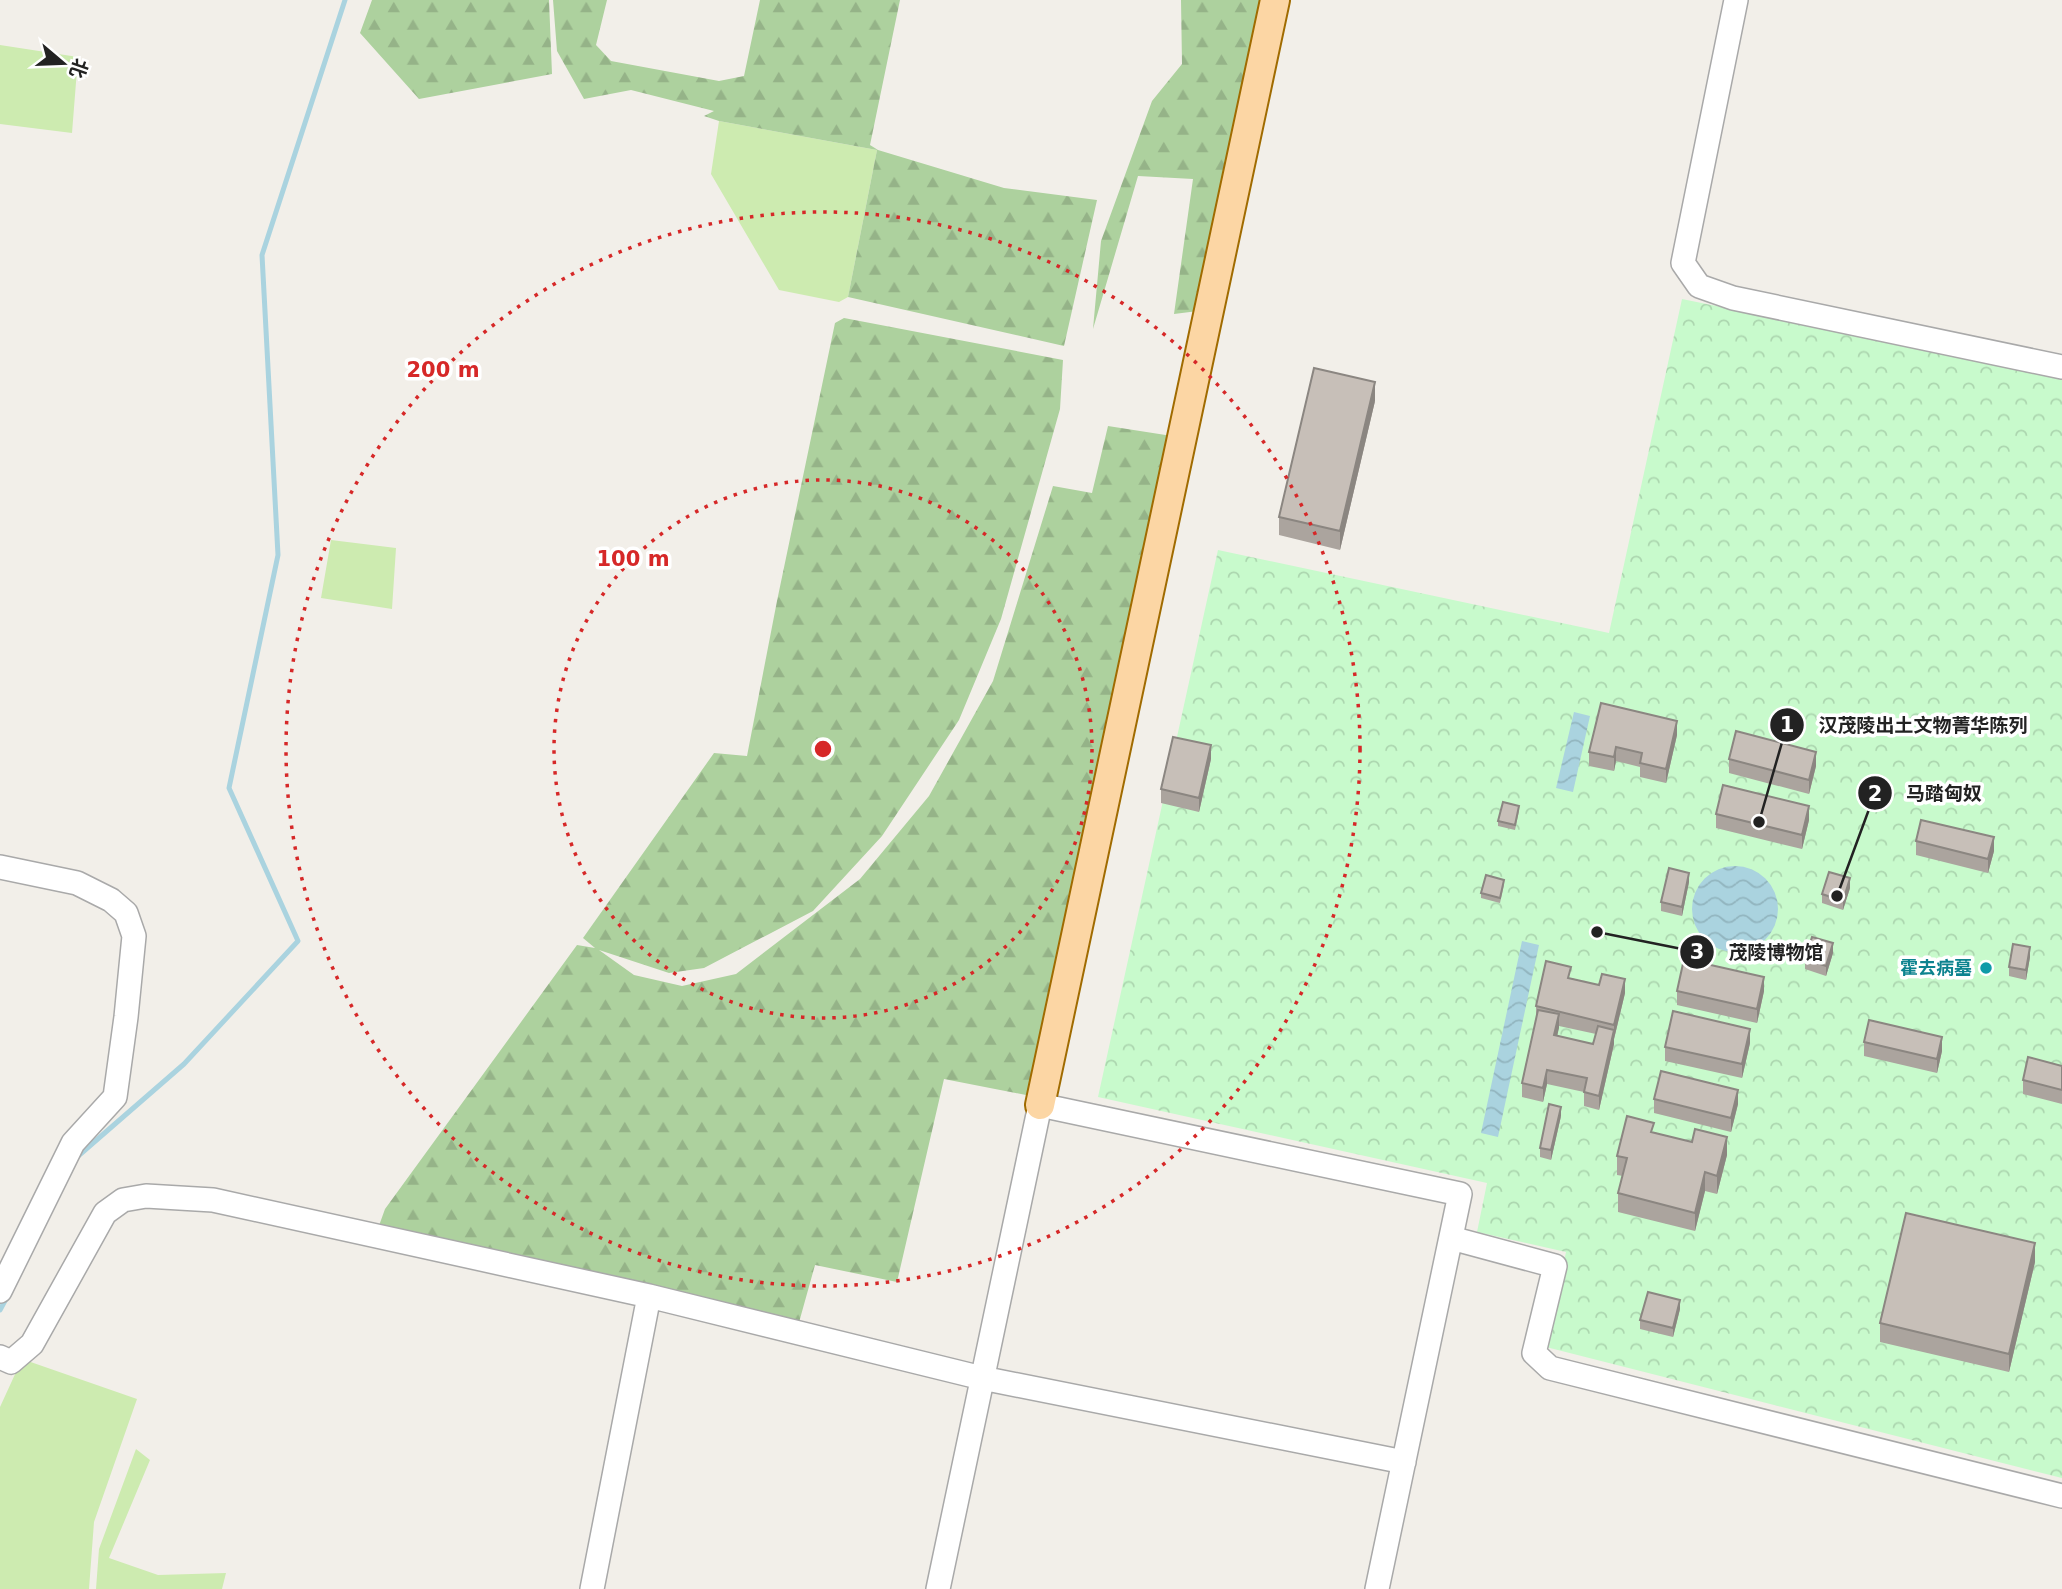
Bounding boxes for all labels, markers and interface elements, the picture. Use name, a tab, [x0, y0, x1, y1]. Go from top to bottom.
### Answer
north arrow	[28, 28, 98, 98]
text: 北	[66, 56, 93, 81]
text: 200 m	[406, 358, 480, 382]
text: 100 m	[596, 547, 670, 571]
callout: 汉茂陵出土文物菁华陈列	[1770, 705, 2042, 745]
text: 1	[1780, 713, 1794, 737]
text: 汉茂陵出土文物菁华陈列	[1818, 714, 2028, 736]
centre of rings	[811, 737, 835, 761]
callout: 马踏匈奴	[1857, 773, 1996, 813]
text: 2	[1868, 782, 1882, 806]
text: 马踏匈奴	[1906, 782, 1982, 804]
callout: 茂陵博物馆	[1679, 932, 1837, 972]
text: 3	[1690, 940, 1704, 964]
text: 茂陵博物馆	[1728, 941, 1824, 963]
place label: 霍去病墓	[1900, 957, 1972, 978]
marker: 霍去病墓	[1978, 960, 1994, 976]

